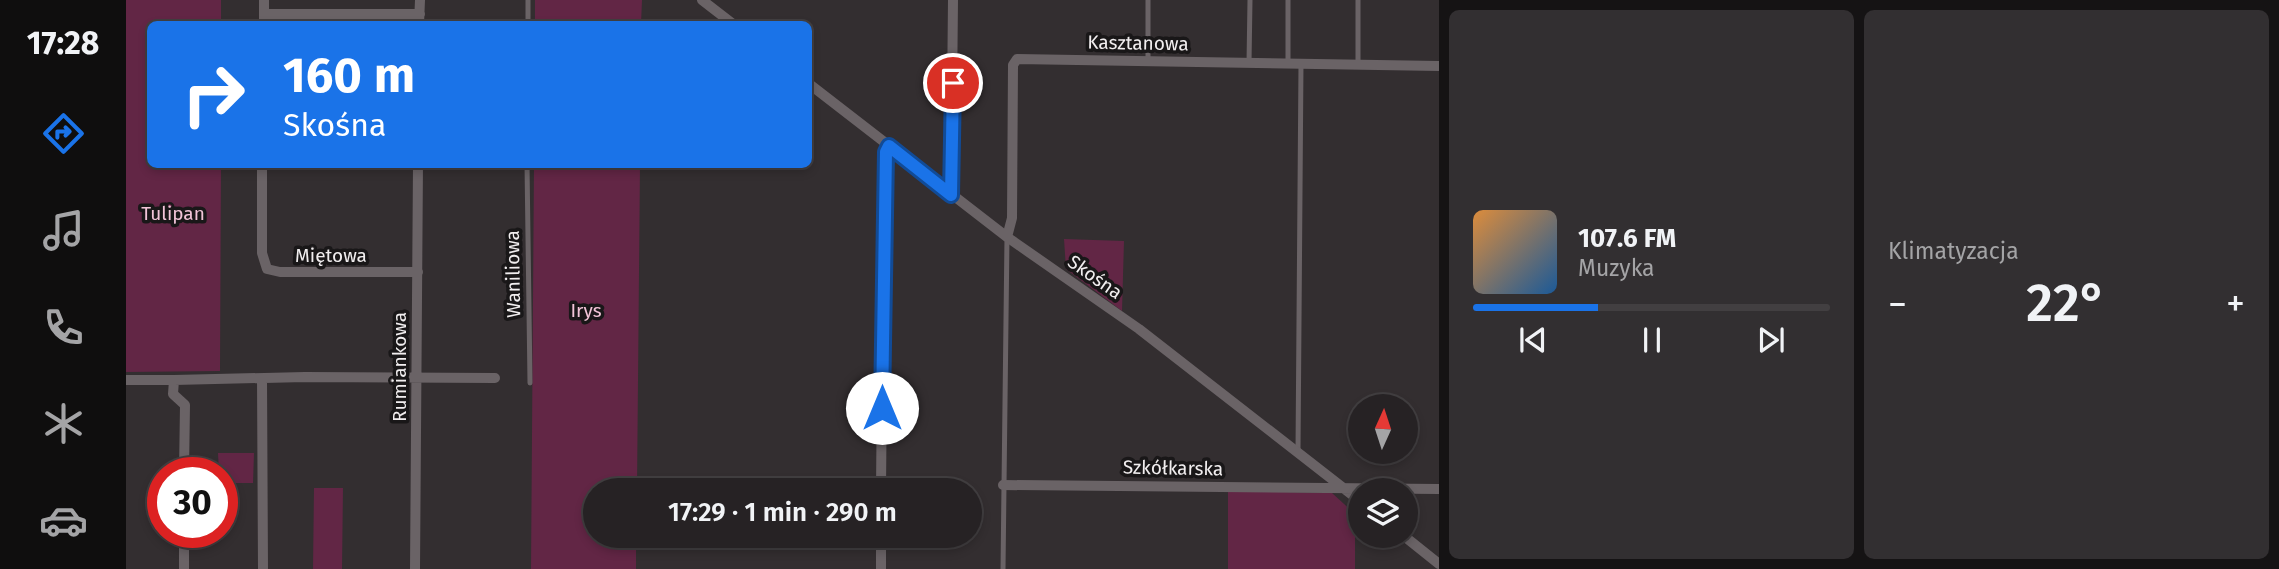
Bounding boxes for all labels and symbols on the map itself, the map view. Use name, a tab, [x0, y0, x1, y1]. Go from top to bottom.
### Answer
street label: Kasztanowa	[1087, 31, 1189, 55]
pin	[923, 53, 983, 113]
park label: Tulipan	[141, 202, 205, 225]
street label: Waniliowa	[501, 230, 525, 318]
street label: Miętowa	[295, 244, 367, 267]
street label: Skośna	[1063, 250, 1127, 304]
park label: Irys	[570, 299, 602, 322]
street label: Rumiankowa	[388, 312, 411, 422]
position arrow	[845, 371, 919, 445]
north arrow	[1348, 394, 1418, 464]
street label: Szkółkarska	[1123, 456, 1223, 480]
speed limit sign: 30	[147, 457, 238, 548]

